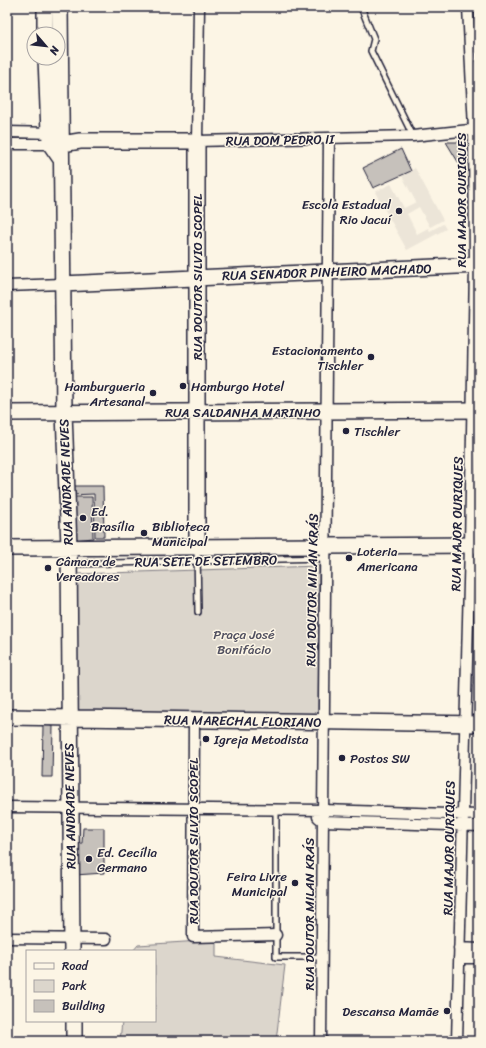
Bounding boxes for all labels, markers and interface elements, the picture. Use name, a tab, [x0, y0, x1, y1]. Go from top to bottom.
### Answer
north arrow	[26, 26, 66, 66]
text: N	[44, 42, 65, 59]
street label: RUA DOM PEDRO II	[225, 128, 335, 152]
street label: RUA MAJOR OURIQUES	[450, 132, 473, 268]
place label: Escola Estadual Rio Jacuí	[302, 193, 392, 231]
street label: RUA DOUTOR SILVIO SCOPEL	[186, 194, 209, 360]
marker: Escola Estadual Rio Jacuí	[394, 206, 404, 216]
street label: RUA SENADOR PINHEIRO MACHADO	[222, 257, 432, 287]
place label: Estacionamento Tischler	[272, 339, 364, 377]
marker: Estacionamento Tischler	[366, 352, 376, 362]
place label: Hamburgueria Artesanal	[64, 375, 145, 413]
place label: Hamburgo Hotel	[191, 375, 285, 398]
marker: Hamburgo Hotel	[178, 381, 188, 391]
marker: Hamburgueria Artesanal	[148, 388, 158, 398]
street label: RUA SALDANHA MARINHO	[165, 401, 321, 424]
street label: RUA ANDRADE NEVES	[52, 418, 80, 546]
place label: Tischler	[354, 420, 400, 443]
marker: Tischler	[341, 426, 351, 436]
street label: RUA MAJOR OURIQUES	[444, 456, 470, 592]
place label: Ed. Brasília	[91, 500, 135, 538]
marker: Ed. Brasília	[78, 513, 88, 523]
street label: RUA DOUTOR MILAN KRÁS	[299, 513, 325, 667]
place label: Biblioteca Municipal	[152, 515, 210, 553]
marker: Biblioteca Municipal	[139, 528, 149, 538]
place label: Loteria Americana	[356, 540, 418, 578]
street label: RUA SETE DE SETEMBRO	[134, 548, 278, 574]
place label: Câmara de Vereadores	[56, 550, 120, 588]
marker: Loteria Americana	[344, 553, 354, 563]
marker: Câmara de Vereadores	[43, 563, 53, 573]
park label: Praça José Bonifácio	[213, 623, 275, 661]
street label: RUA MARECHAL FLORIANO	[164, 708, 322, 734]
place label: Igreja Metodista	[213, 728, 309, 751]
marker: Igreja Metodista	[201, 734, 211, 744]
street label: RUA ANDRADE NEVES	[57, 743, 83, 869]
place label: Postos SW	[350, 747, 411, 770]
marker: Postos SW	[337, 753, 347, 763]
street label: RUA DOUTOR SILVIO SCOPEL	[182, 758, 205, 924]
street label: RUA MAJOR OURIQUES	[436, 780, 462, 916]
street label: RUA DOUTOR MILAN KRÁS	[298, 837, 321, 991]
place label: Ed. Cecília Germano	[97, 841, 158, 879]
marker: Ed. Cecília Germano	[84, 854, 94, 864]
place label: Feira Livre Municipal	[227, 865, 287, 903]
marker: Feira Livre Municipal	[290, 878, 300, 888]
legend	[26, 950, 156, 1022]
text: Road	[62, 955, 89, 977]
text: Park	[62, 975, 87, 997]
text: Building	[62, 995, 105, 1017]
place label: Descansa Mamãe	[342, 1000, 439, 1023]
marker: Descansa Mamãe	[442, 1006, 452, 1016]

